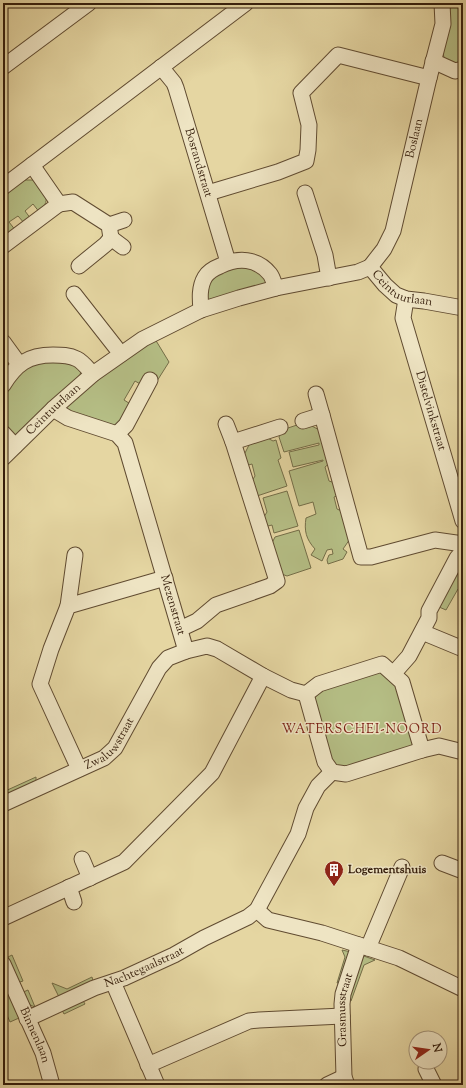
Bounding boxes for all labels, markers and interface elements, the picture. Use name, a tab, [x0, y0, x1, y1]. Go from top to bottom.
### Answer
street label: Boslaan	[401, 117, 428, 160]
street label: Bosrandstraat	[180, 126, 217, 199]
street label: Ceintuurlaan	[367, 266, 434, 311]
street label: Distelvinkstraat	[410, 369, 451, 453]
street label: Ceintuurlaan	[22, 379, 85, 440]
street label: Mezenstraat	[155, 573, 190, 637]
street label: Zwaluwstraat	[82, 714, 139, 775]
district label: WATERSCHEI-NOORD	[281, 721, 443, 739]
building icon: Logementshuis	[323, 859, 345, 887]
place label: Logementshuis	[347, 861, 427, 879]
street label: Nachtegaalstraat	[102, 942, 187, 993]
street label: Grasmusstraat	[333, 971, 358, 1047]
street label: Binnenlaan	[15, 1004, 54, 1065]
north arrow	[408, 1030, 448, 1070]
text: N	[428, 1041, 446, 1054]

